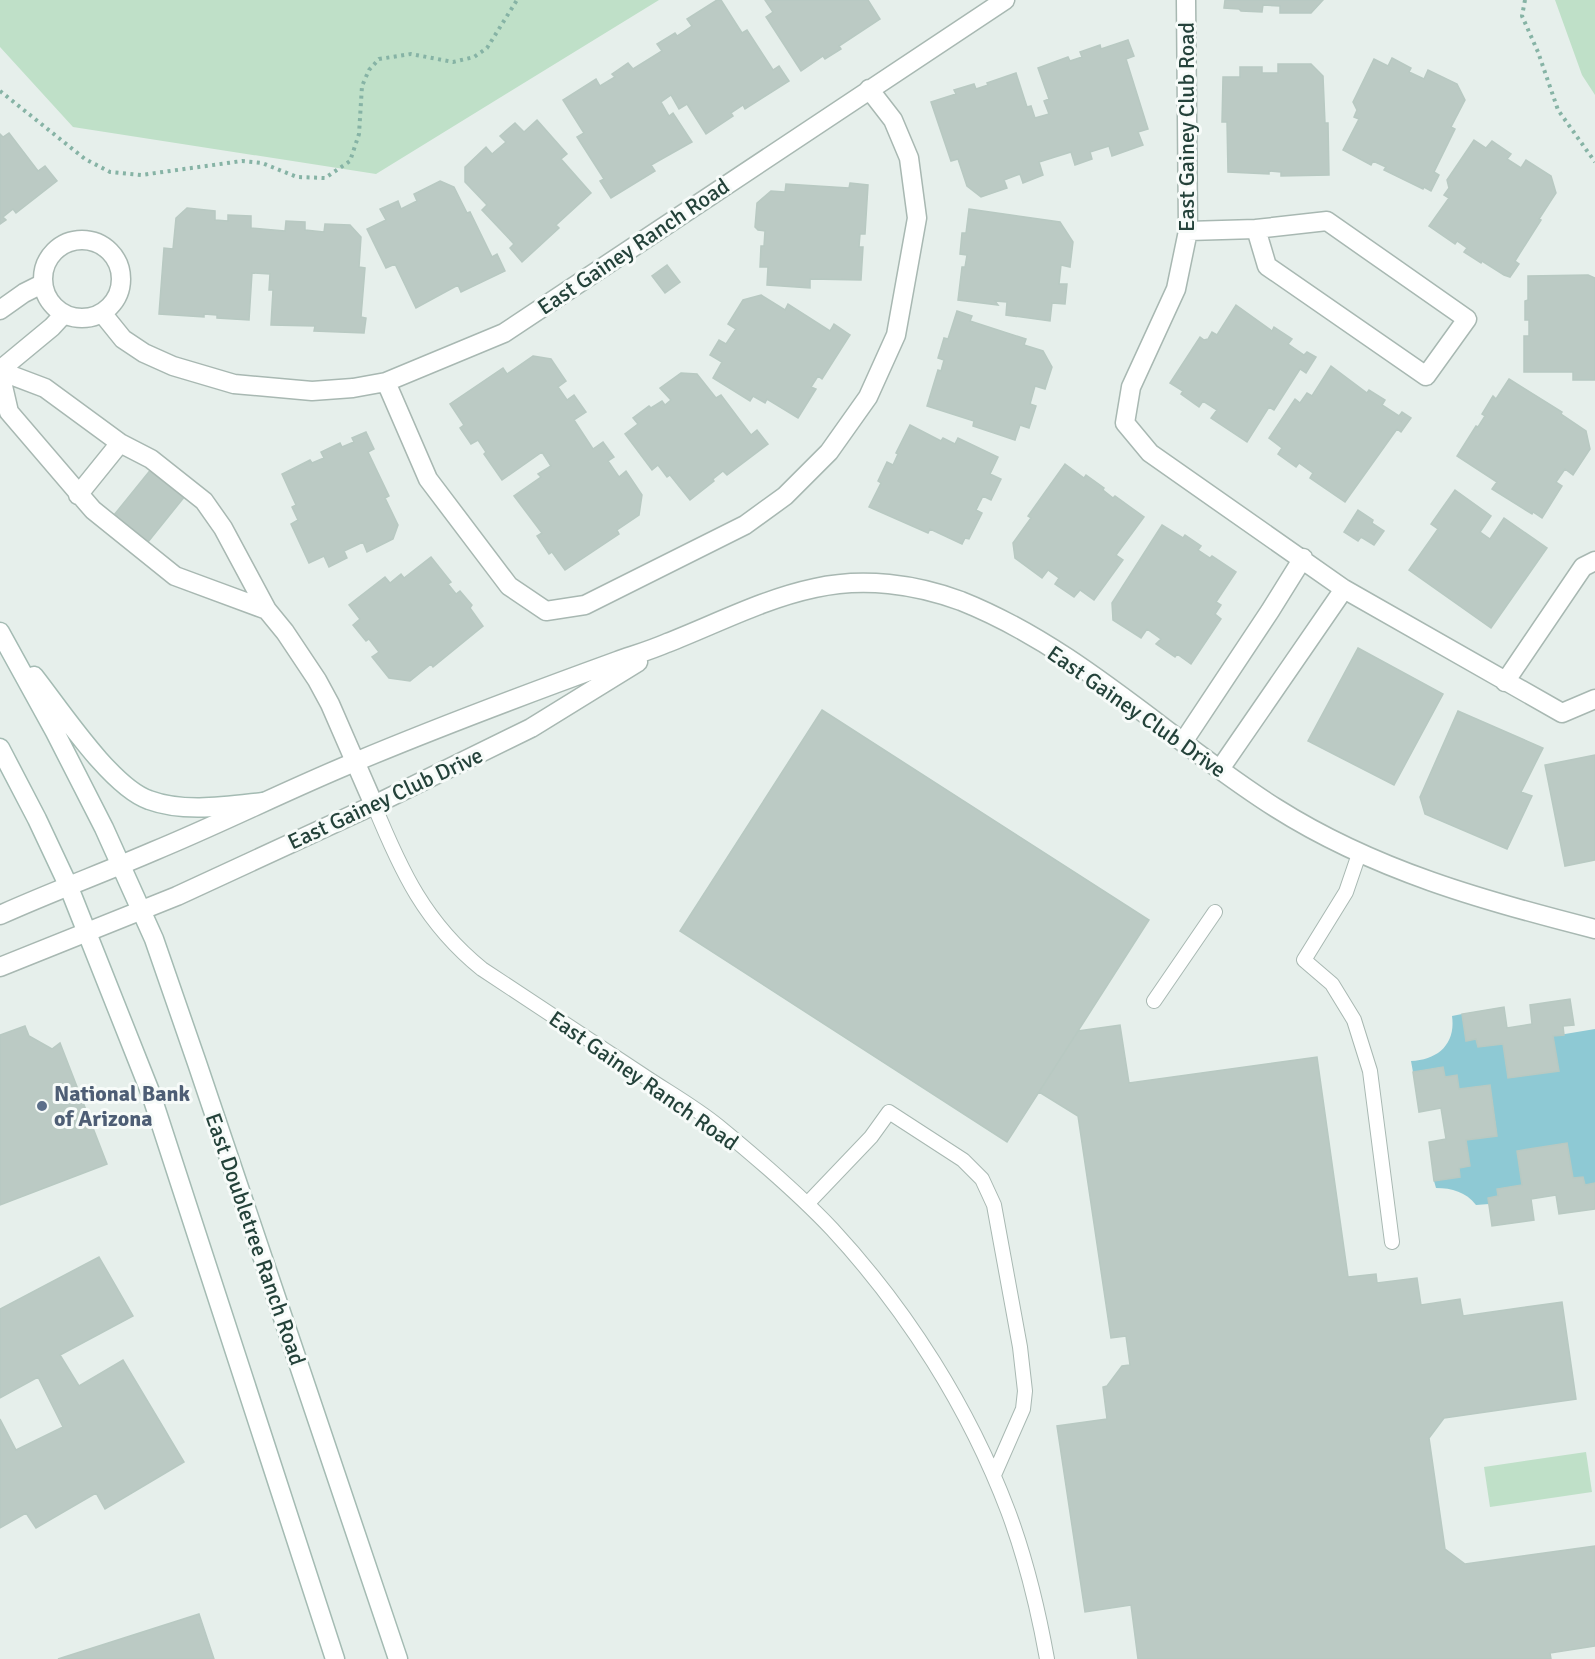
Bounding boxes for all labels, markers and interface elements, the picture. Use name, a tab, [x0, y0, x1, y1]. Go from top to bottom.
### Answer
street label: East Gainey Club Road	[1173, 22, 1200, 232]
street label: East Gainey Ranch Road	[532, 172, 734, 321]
street label: East Gainey Club Drive	[1042, 640, 1231, 783]
street label: East Gainey Club Drive	[283, 741, 487, 855]
street label: East Gainey Ranch Road	[544, 1005, 744, 1156]
place label: National Bank of Arizona	[54, 1080, 191, 1132]
marker: National Bank of Arizona	[35, 1099, 49, 1113]
street label: East Doubletree Ranch Road	[200, 1110, 311, 1369]

